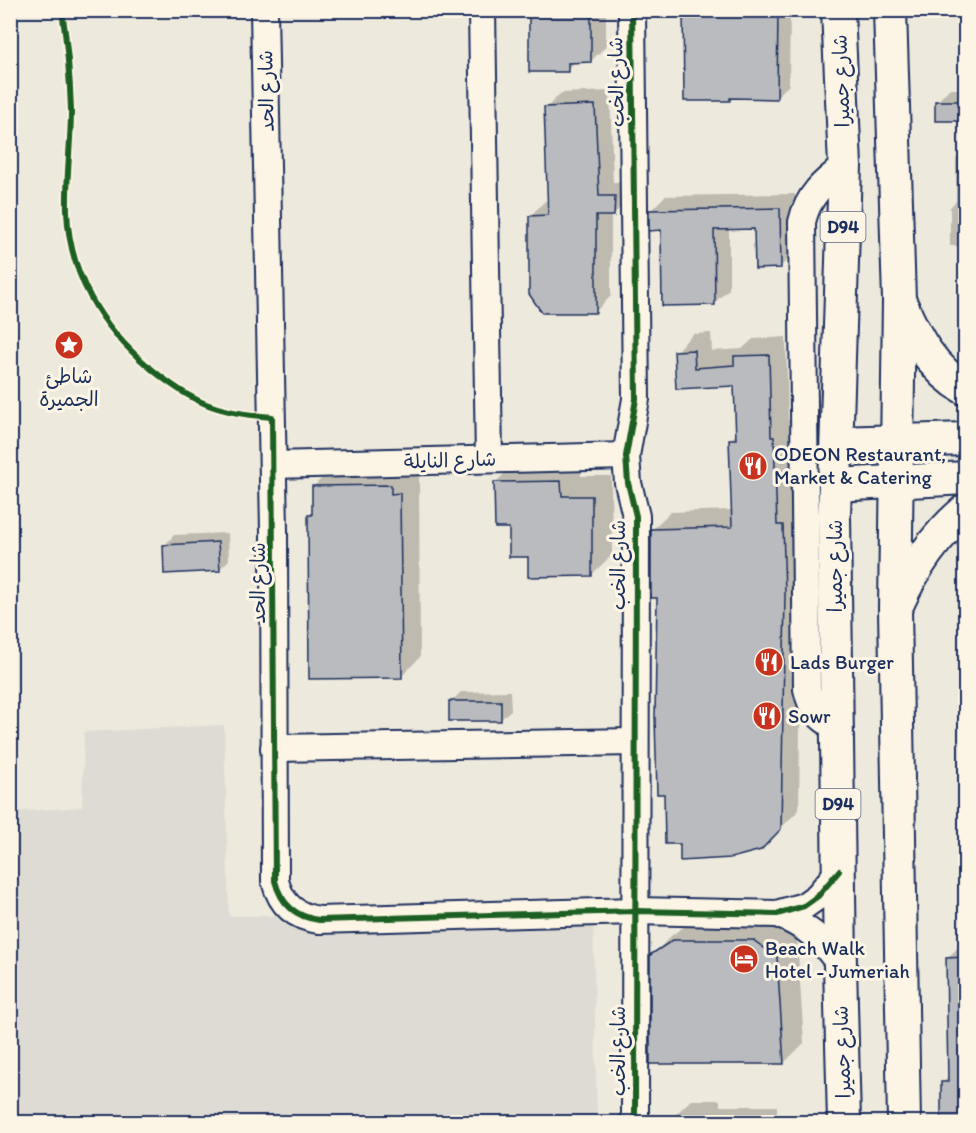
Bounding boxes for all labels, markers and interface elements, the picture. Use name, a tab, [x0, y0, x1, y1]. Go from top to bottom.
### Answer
street label: شارع جميرا	[827, 34, 857, 128]
street label: شارع الخب	[603, 37, 631, 127]
street label: شارع الحد	[253, 50, 281, 132]
road number: D94	[820, 212, 866, 242]
place icon: شاطئ الجميرة	[53, 329, 85, 361]
place label: شاطئ الجميرة	[39, 364, 99, 411]
place label: ODEON Restaurant, Market & Catering	[774, 442, 946, 489]
street label: شارع النايلة	[403, 446, 497, 476]
restaurant icon: ODEON Restaurant, Market & Catering	[737, 450, 769, 482]
street label: شارع جميرا	[823, 519, 849, 613]
street label: شارع الخب	[606, 520, 632, 610]
street label: شارع الحد	[246, 542, 272, 624]
restaurant icon: Lads Burger	[753, 646, 785, 678]
place label: Lads Burger	[790, 650, 894, 674]
restaurant icon: Sowr	[751, 700, 783, 732]
place label: Sowr	[788, 704, 831, 728]
road number: D94	[816, 789, 860, 819]
place label: Beach Walk Hotel - Jumeriah	[765, 936, 910, 983]
hotel icon: Beach Walk Hotel - Jumeriah	[728, 943, 760, 975]
street label: شارع جميرا	[828, 1005, 858, 1099]
street label: شارع الخب	[606, 1006, 632, 1096]

